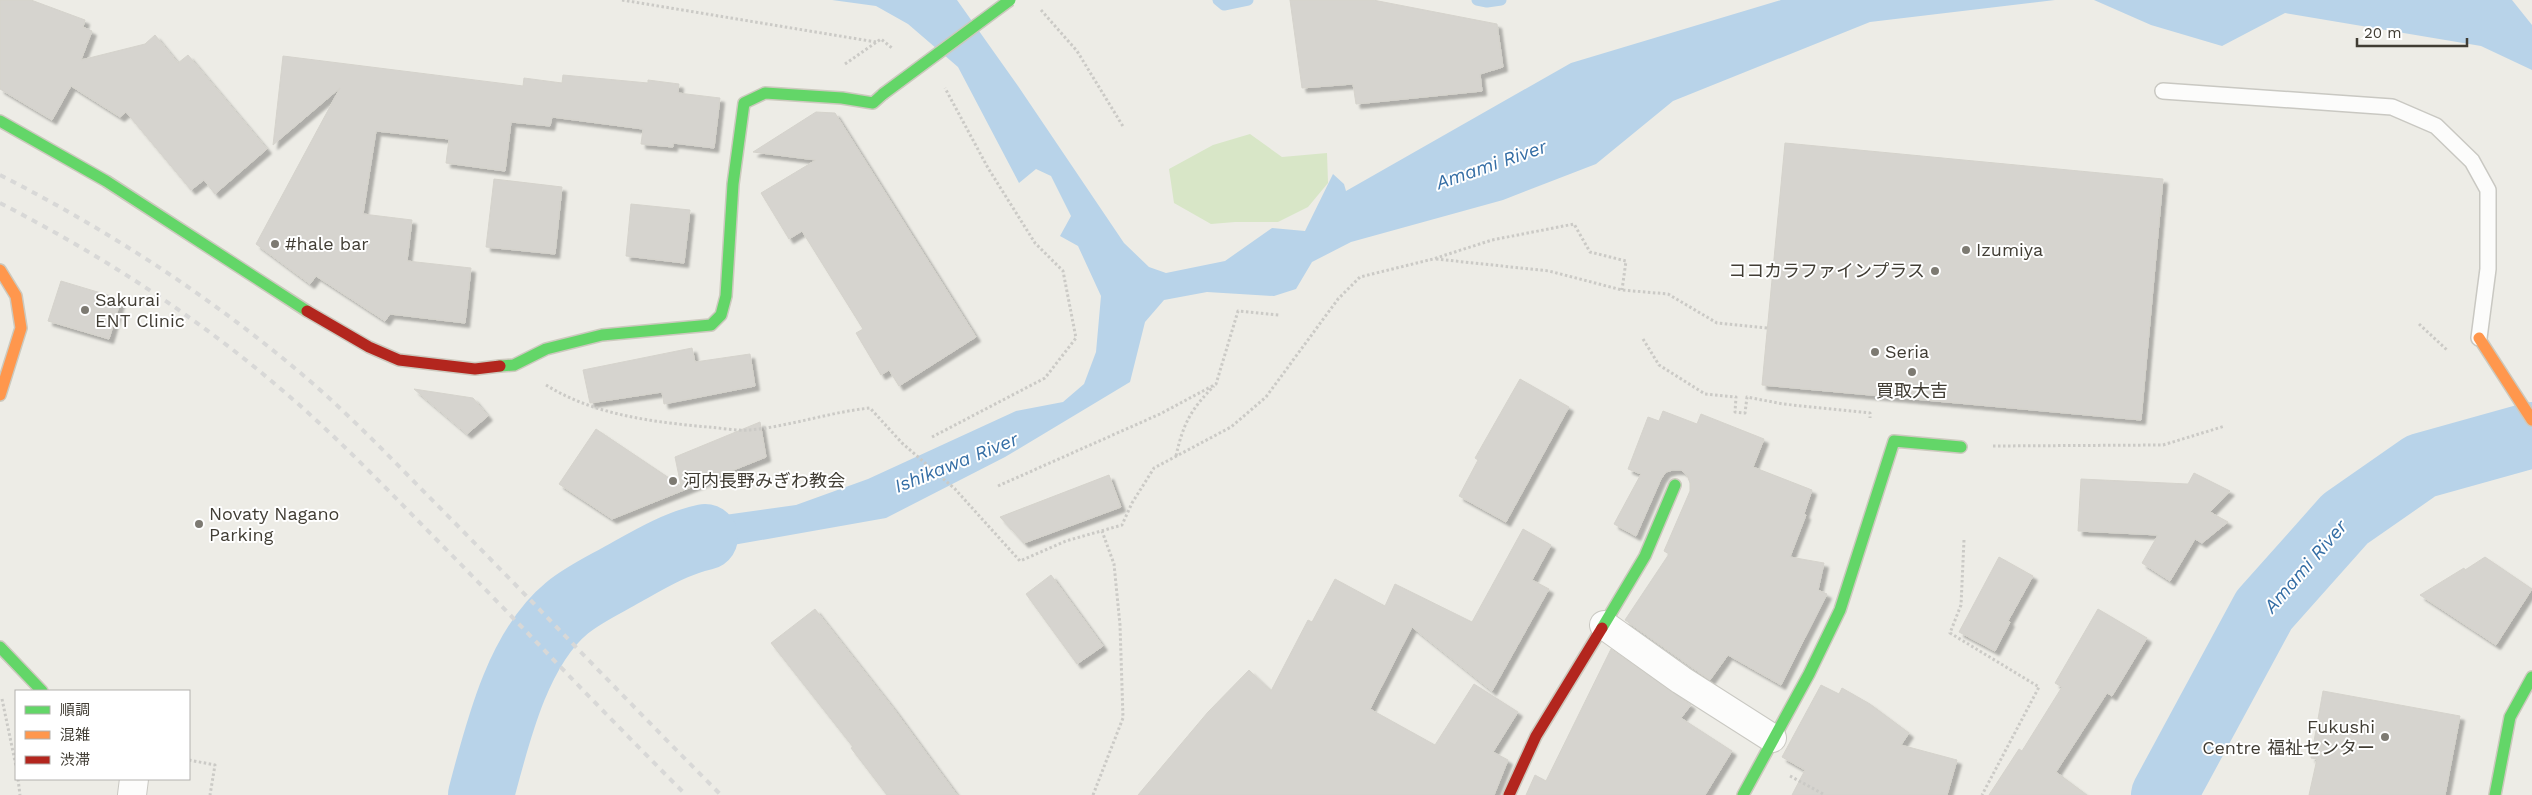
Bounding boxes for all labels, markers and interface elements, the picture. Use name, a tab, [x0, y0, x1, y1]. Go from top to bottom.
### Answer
scale bar	[2357, 15, 2467, 47]
text: 20 m	[2364, 24, 2402, 42]
water label: Amami River	[1432, 135, 1550, 194]
place label: #hale bar	[285, 233, 369, 254]
marker: #hale bar	[269, 238, 281, 250]
place label: Izumiya	[1976, 239, 2043, 260]
marker: Izumiya	[1960, 244, 1972, 256]
place label: ココカラファインプラス	[1728, 260, 1925, 281]
marker: ココカラファインプラス	[1929, 265, 1941, 277]
place label: Sakurai ENT Clinic	[95, 289, 185, 331]
marker: Sakurai ENT Clinic	[79, 304, 91, 316]
place label: Seria	[1885, 341, 1929, 362]
marker: Seria	[1869, 346, 1881, 358]
marker: 買取大吉	[1906, 366, 1918, 378]
place label: 買取大吉	[1876, 380, 1948, 401]
water label: Ishikawa River	[891, 427, 1022, 498]
place label: 河内長野みぎわ教会	[683, 470, 845, 491]
marker: 河内長野みぎわ教会	[667, 475, 679, 487]
place label: Novaty Nagano Parking	[209, 503, 339, 545]
water label: Amami River	[2258, 515, 2352, 618]
marker: Novaty Nagano Parking	[193, 518, 205, 530]
legend	[15, 690, 190, 780]
text: 順調	[60, 701, 90, 719]
place label: Fukushi Centre 福祉センター	[2202, 716, 2375, 758]
text: 混雑	[60, 726, 90, 744]
marker: Fukushi Centre 福祉センター	[2379, 731, 2391, 743]
text: 渋滞	[60, 751, 90, 769]

